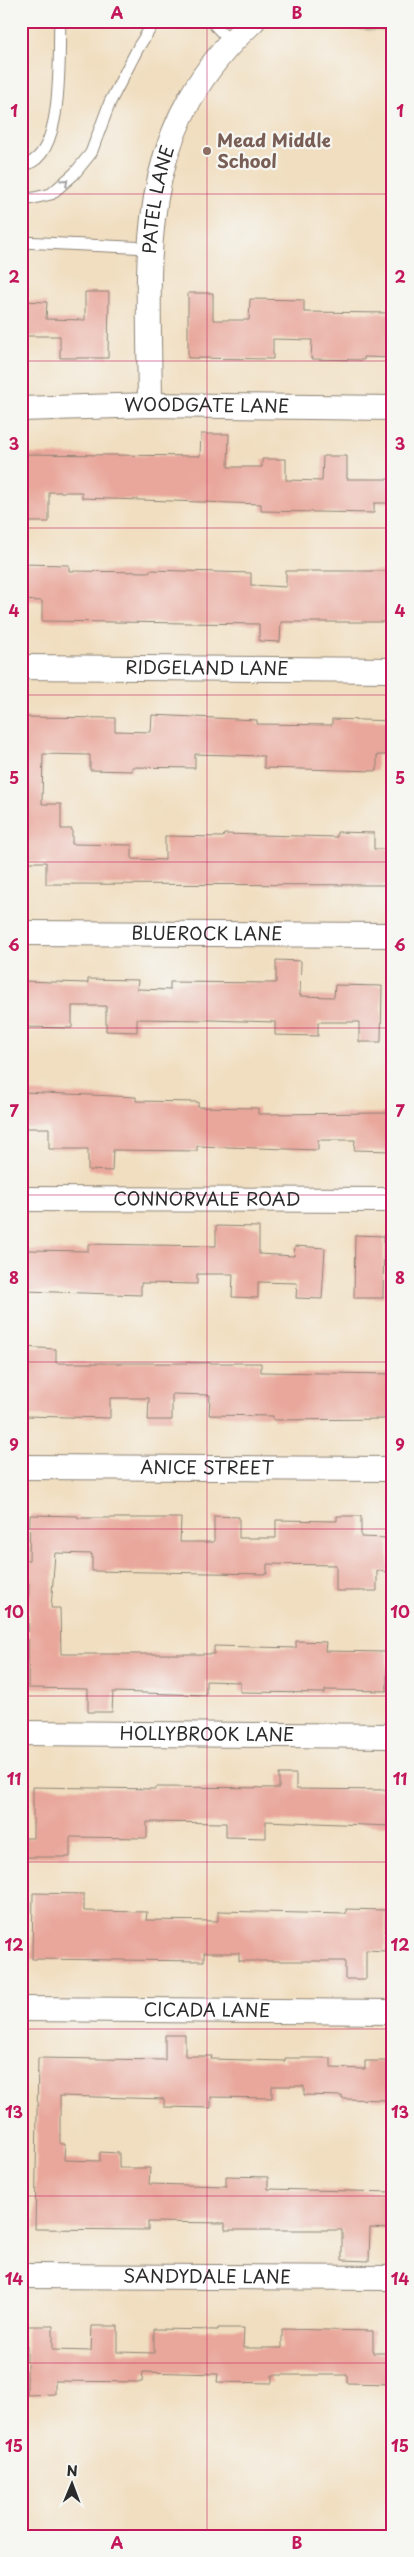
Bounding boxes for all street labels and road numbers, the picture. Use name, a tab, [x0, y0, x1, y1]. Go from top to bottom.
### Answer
street label: PATEL LANE	[135, 142, 180, 255]
street label: WOODGATE LANE	[124, 390, 290, 419]
street label: RIDGELAND LANE	[125, 653, 289, 681]
street label: BLUEROCK LANE	[131, 919, 283, 946]
street label: CONNORVALE ROAD	[113, 1184, 301, 1212]
street label: ANICE STREET	[140, 1453, 275, 1480]
street label: HOLLYBROOK LANE	[119, 1719, 295, 1747]
street label: CICADA LANE	[144, 1995, 270, 2023]
street label: SANDYDALE LANE	[123, 2262, 291, 2289]

